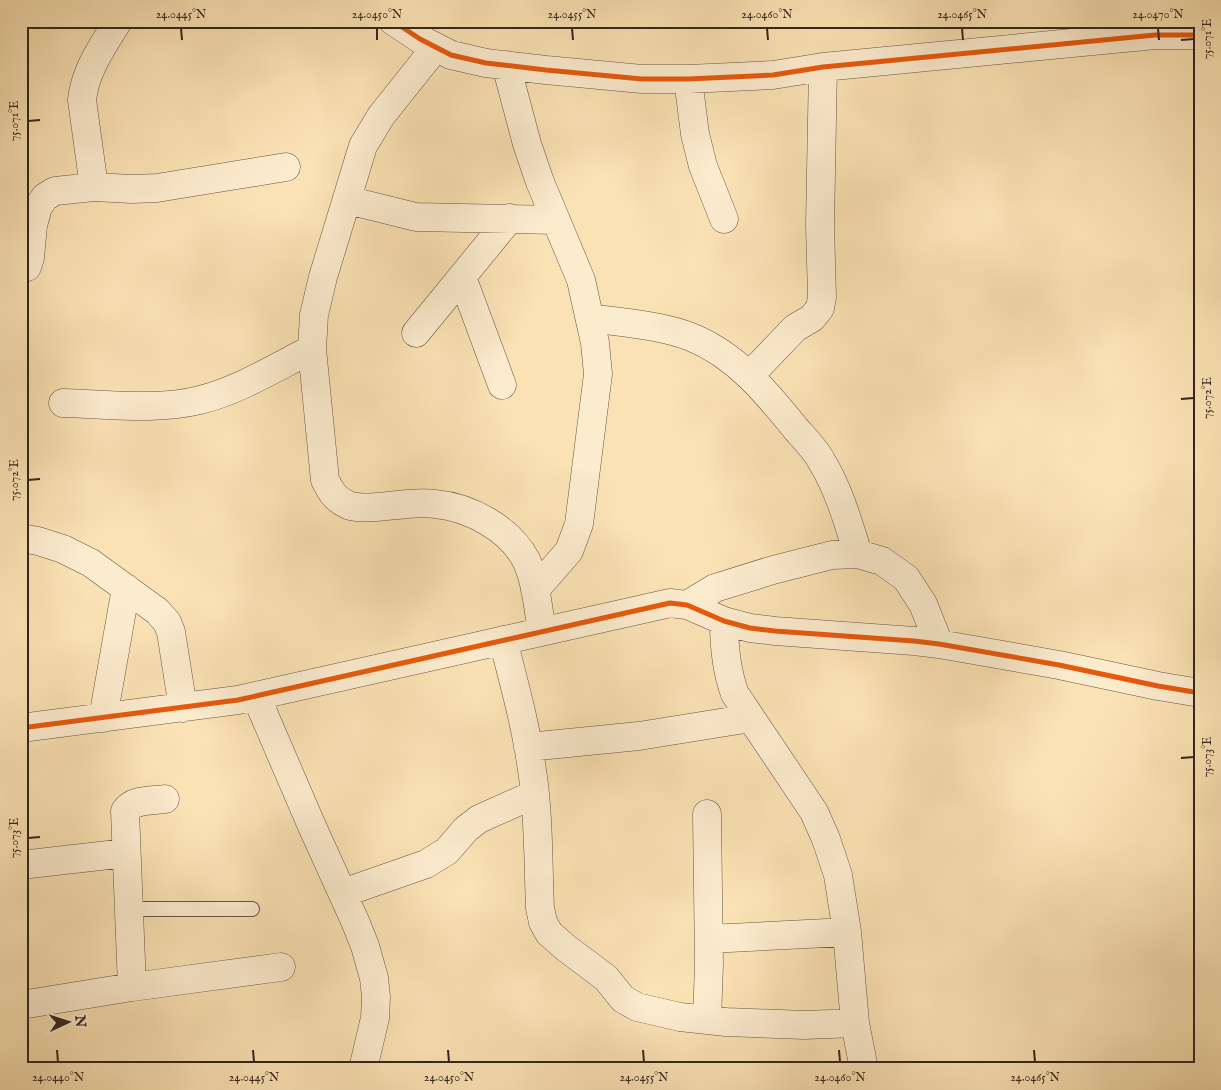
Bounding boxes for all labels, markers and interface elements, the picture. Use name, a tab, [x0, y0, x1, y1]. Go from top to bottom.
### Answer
text: 24.0445°N	[156, 7, 207, 22]
text: 24.0450°N	[352, 7, 403, 22]
text: 24.0455°N	[548, 7, 597, 22]
text: 24.0460°N	[741, 7, 793, 22]
text: 24.0465°N	[937, 7, 987, 22]
text: 24.0470°N	[1132, 7, 1184, 22]
text: 75.071°E	[1200, 19, 1215, 59]
text: 75.071°E	[7, 101, 22, 141]
text: 75.072°E	[1200, 377, 1215, 419]
text: 75.072°E	[7, 459, 22, 501]
text: 75.073°E	[1200, 737, 1215, 777]
text: 75.073°E	[7, 818, 22, 858]
north arrow	[42, 998, 92, 1048]
text: N	[71, 1013, 89, 1028]
text: 24.0440°N	[32, 1070, 85, 1085]
text: 24.0445°N	[229, 1070, 280, 1085]
text: 24.0450°N	[424, 1070, 475, 1085]
text: 24.0455°N	[620, 1070, 669, 1085]
text: 24.0460°N	[814, 1070, 866, 1085]
text: 24.0465°N	[1010, 1070, 1060, 1085]

